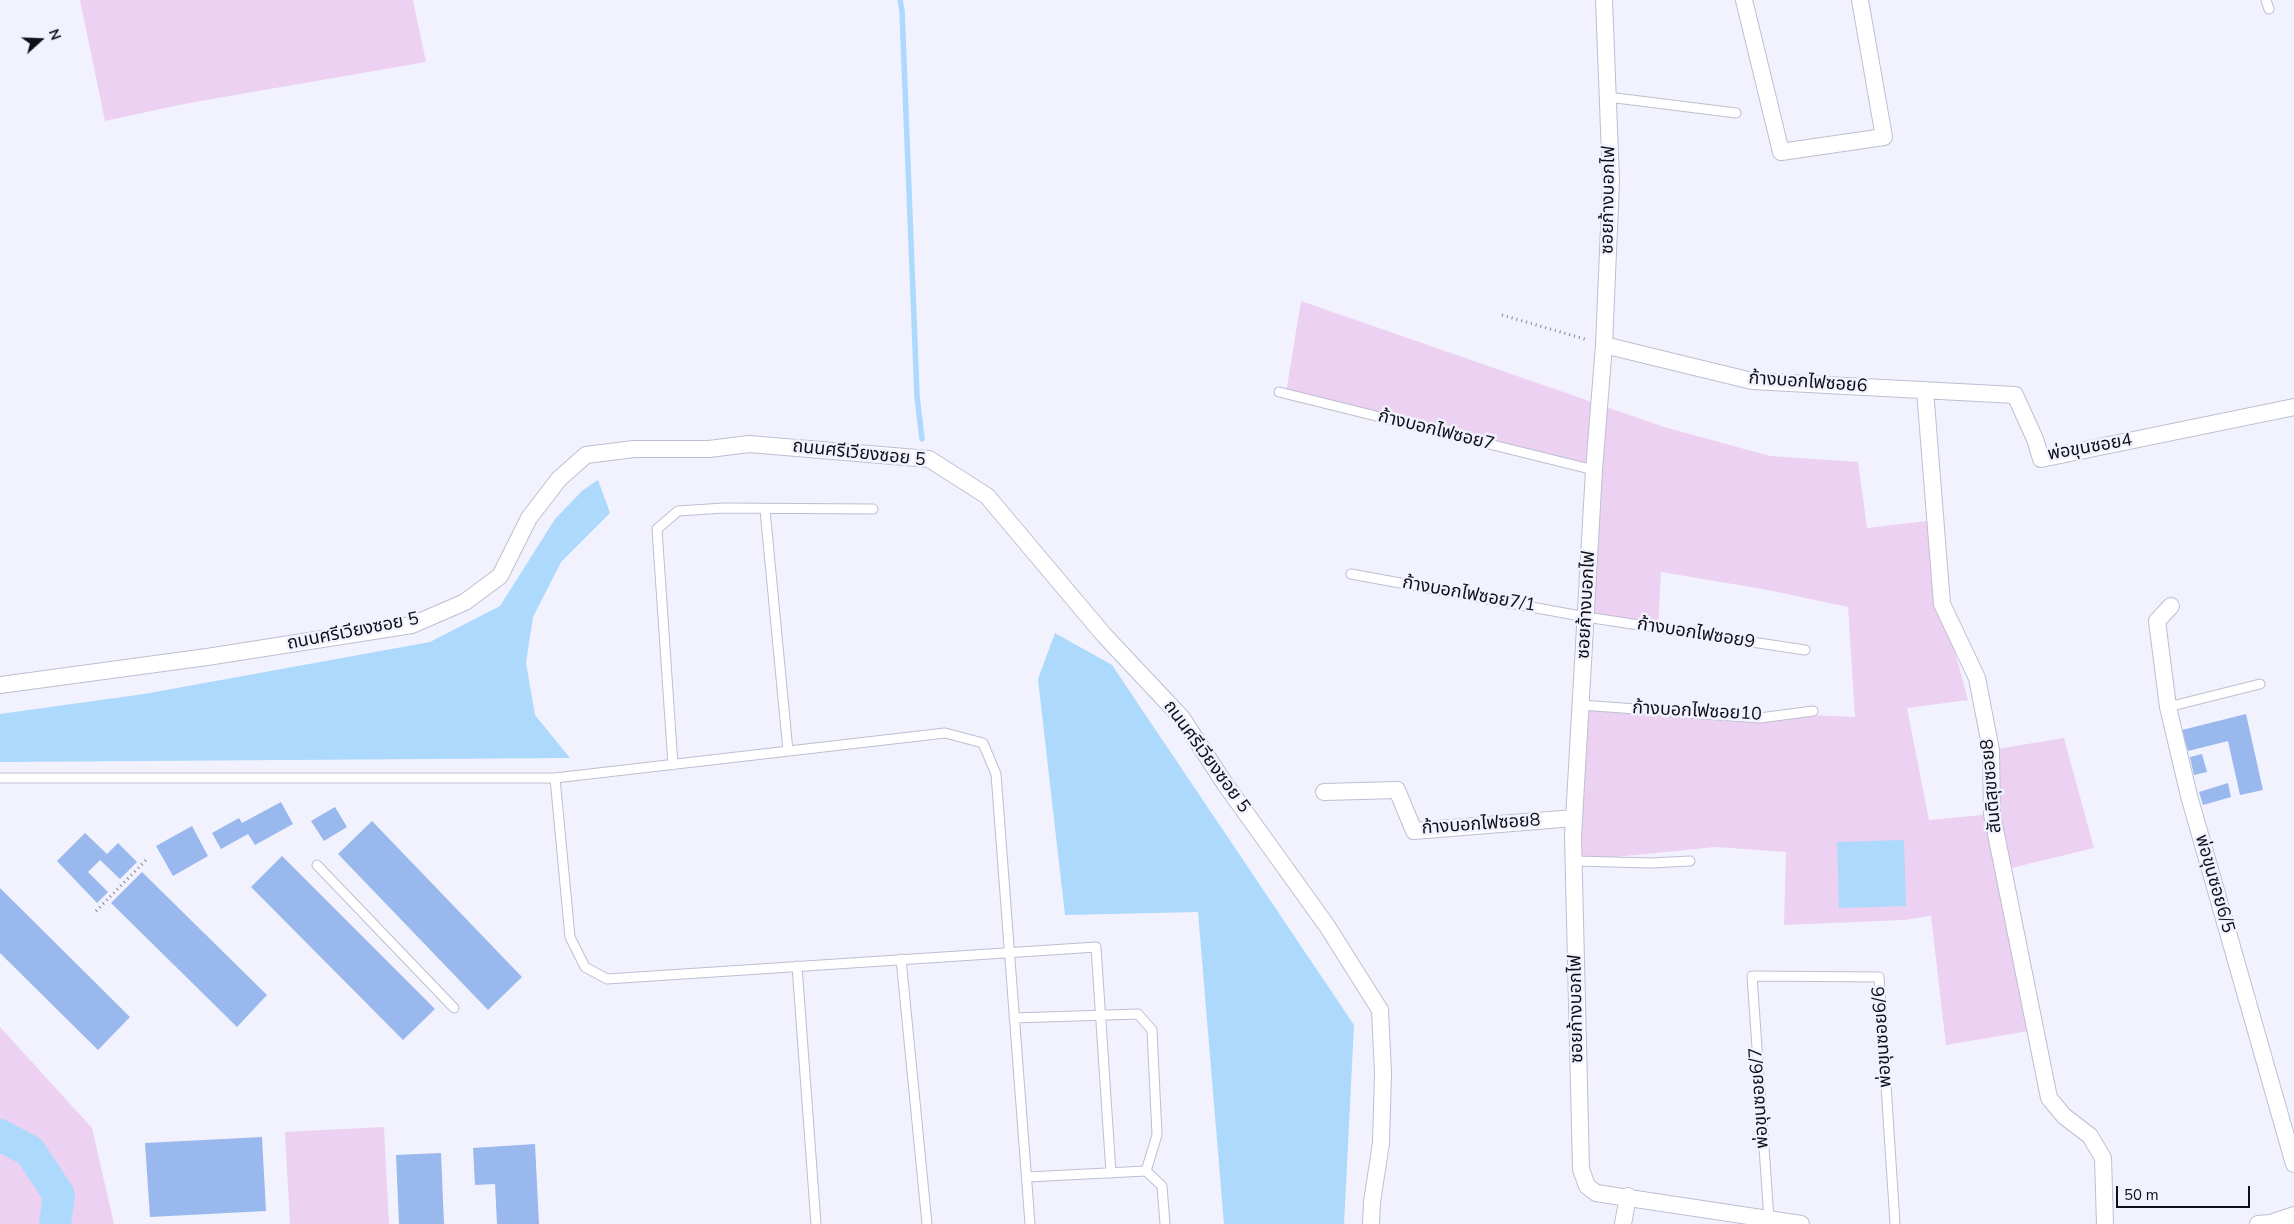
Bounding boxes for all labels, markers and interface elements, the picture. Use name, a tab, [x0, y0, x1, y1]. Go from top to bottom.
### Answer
north arrow	[15, 15, 65, 65]
text: N	[44, 27, 65, 43]
street label: ซอยก้างบอกไฟ	[1597, 146, 1621, 254]
street label: ก้างบอกไฟซอย6	[1748, 368, 1868, 398]
street label: ก้างบอกไฟซอย7	[1376, 406, 1496, 456]
street label: พ่อขุนซอย4	[2046, 430, 2134, 466]
street label: ถนนศรีเวียงซอย 5	[791, 436, 927, 472]
street label: ซอยก้างบอกไฟ	[1573, 550, 1601, 660]
street label: ก้างบอกไฟซอย7/1	[1401, 573, 1537, 617]
street label: ถนนศรีเวียงซอย 5	[285, 609, 421, 655]
street label: ก้างบอกไฟซอย9	[1636, 614, 1756, 654]
street label: ถนนศรีเวียงซอย 5	[1158, 697, 1254, 817]
street label: ก้างบอกไฟซอย10	[1632, 698, 1762, 726]
street label: สันติสุขซอย8	[1977, 738, 2007, 834]
street label: ก้างบอกไฟซอย8	[1421, 810, 1541, 840]
street label: พ่อขุนซอย6/5	[2190, 832, 2238, 936]
street label: ซอยก้างบอกไฟ	[1565, 955, 1589, 1063]
street label: พ่อขุนซอย6/6	[1869, 986, 1897, 1088]
street label: พ่อขุนซอย6/7	[1746, 1047, 1774, 1149]
scale bar	[2119, 1176, 2253, 1208]
text: 50 m	[2124, 1185, 2159, 1205]

